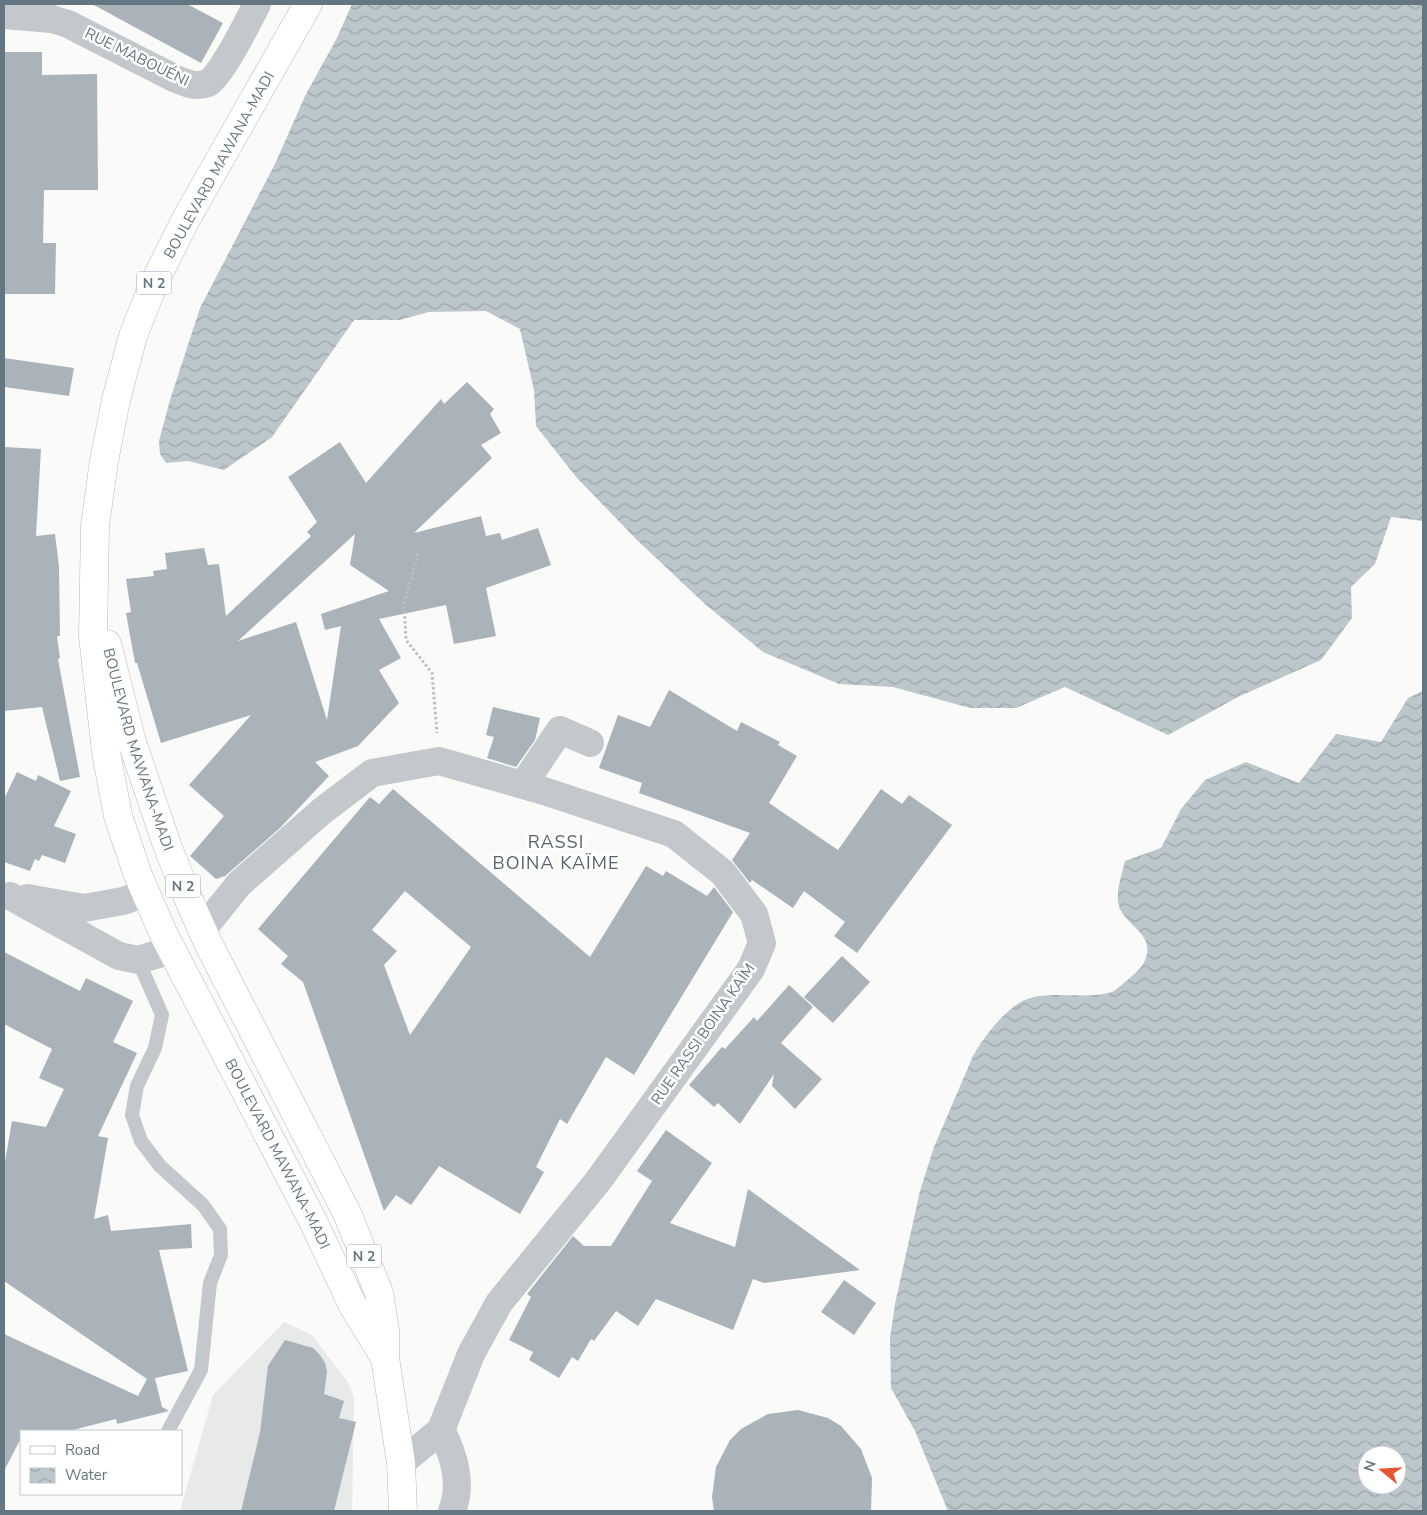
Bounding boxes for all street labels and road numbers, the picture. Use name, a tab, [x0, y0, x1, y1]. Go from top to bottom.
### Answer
street label: RUE MABOUÉNI	[82, 23, 192, 91]
street label: BOULEVARD MAWANA-MADI	[159, 68, 279, 262]
road number: N 2	[136, 272, 172, 294]
street label: BOULEVARD MAWANA-MADI	[98, 646, 178, 854]
road number: N 2	[166, 874, 200, 898]
street label: RUE RASSI BOINA KAÏM	[647, 959, 759, 1109]
street label: BOULEVARD MAWANA-MADI	[220, 1055, 335, 1252]
road number: N 2	[346, 1244, 382, 1268]

